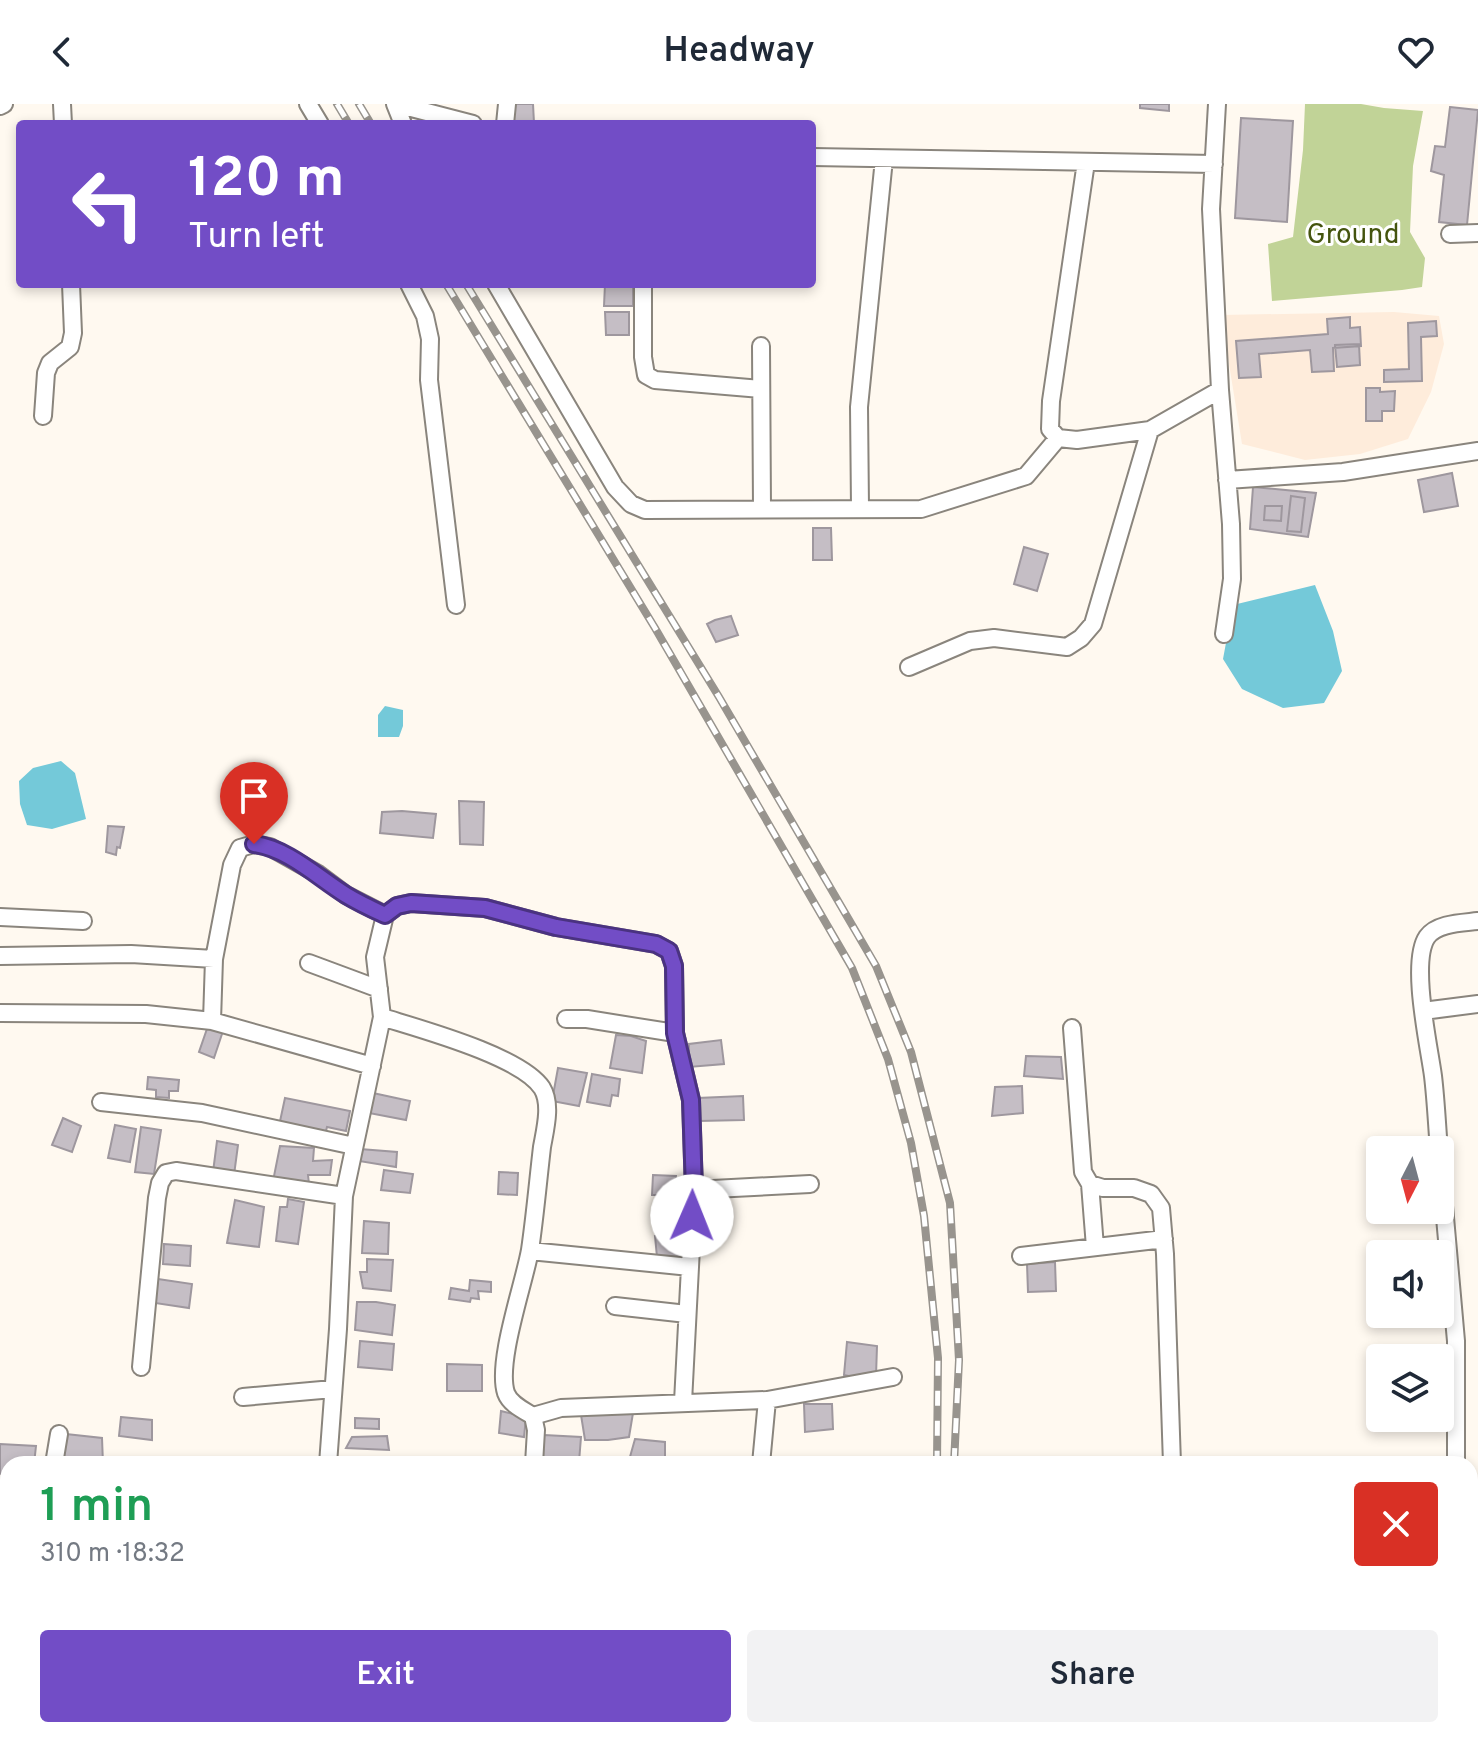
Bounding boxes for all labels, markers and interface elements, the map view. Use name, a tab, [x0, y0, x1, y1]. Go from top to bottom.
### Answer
text: Headway	[663, 29, 815, 75]
icon: back	[40, 30, 84, 74]
icon: heart	[1394, 30, 1438, 74]
text: 120 m	[188, 146, 345, 216]
icon: left	[56, 152, 160, 256]
text: Turn left	[188, 215, 325, 261]
park label: Ground	[1307, 218, 1399, 254]
pin	[220, 762, 288, 844]
icon: arrive	[232, 774, 276, 818]
north arrow	[1366, 1136, 1454, 1224]
map controls	[1366, 1136, 1454, 1432]
position arrow	[650, 1174, 734, 1258]
button: sound	[1366, 1240, 1454, 1328]
button: layers	[1366, 1344, 1454, 1432]
text: 1 min	[40, 1478, 153, 1538]
button: close	[1354, 1482, 1438, 1566]
text: 310 m · 18:32	[40, 1538, 185, 1571]
button: Exit	[40, 1630, 731, 1722]
button: Share	[747, 1630, 1438, 1722]

